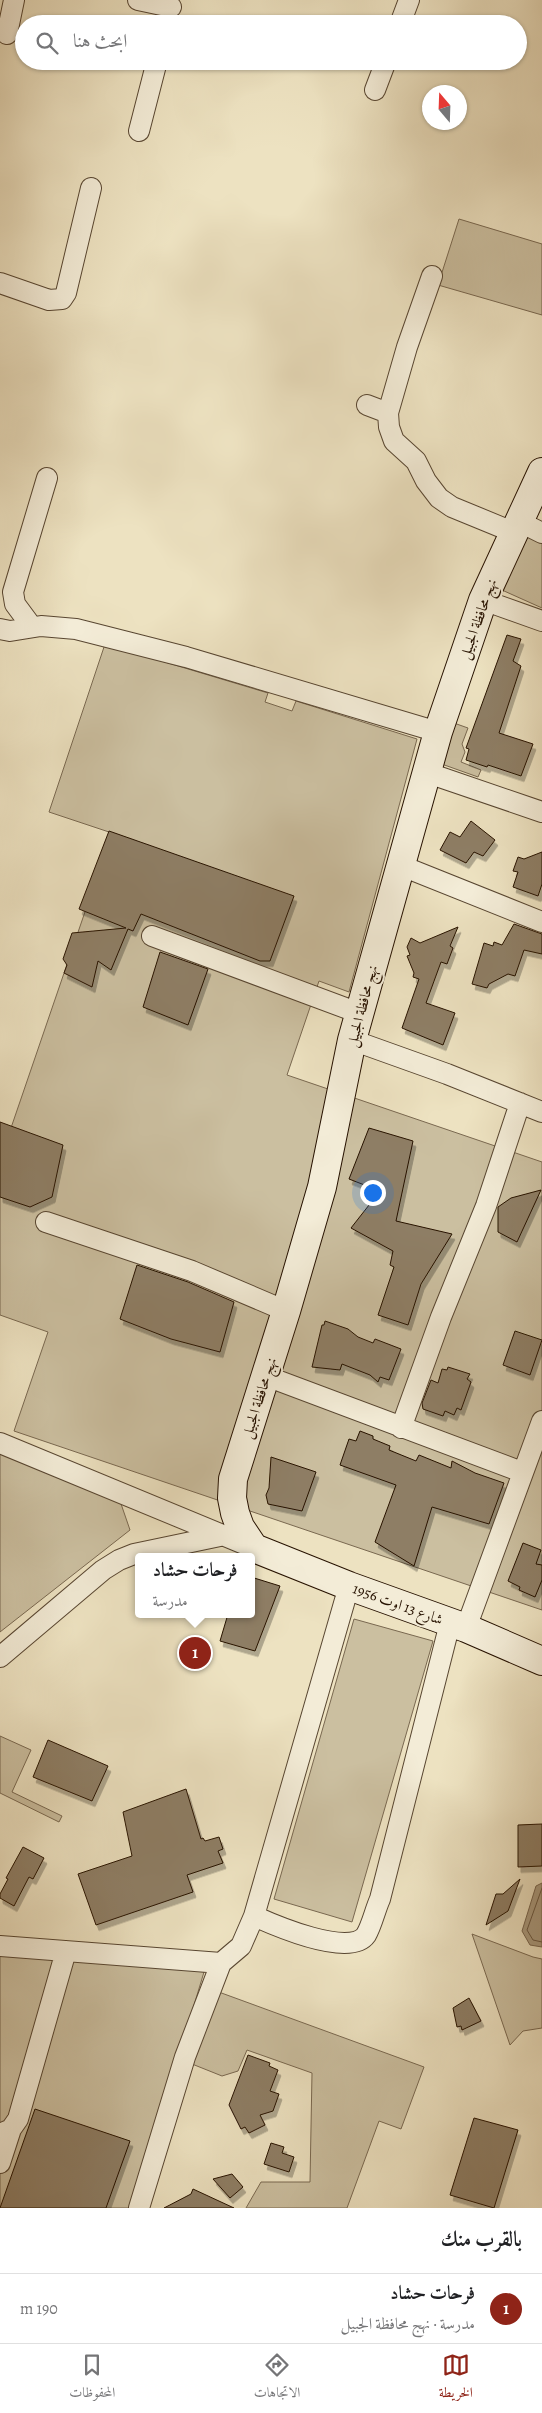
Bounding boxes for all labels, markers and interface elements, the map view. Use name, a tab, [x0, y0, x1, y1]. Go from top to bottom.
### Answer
search box	[15, 15, 527, 70]
text: ابحث هنا	[73, 28, 127, 54]
icon: search	[33, 29, 61, 57]
north arrow	[422, 85, 467, 130]
street label: نهج محافظة الجبيل	[454, 576, 506, 663]
street label: نهج محافظة الجبيل	[341, 963, 386, 1050]
your location	[360, 1180, 386, 1206]
street label: نهج محافظة الجبيل	[236, 1355, 285, 1442]
popup	[135, 1553, 255, 1618]
text: فرحات حشاد	[152, 1557, 238, 1583]
street label: شارع 13 اوت 1956	[349, 1578, 446, 1632]
text: مدرسة	[152, 1590, 188, 1612]
pin: 1	[179, 1634, 211, 1672]
text: بالقرب منك	[441, 2225, 522, 2253]
text: فرحات حشاد	[390, 2280, 475, 2306]
text: 190 m	[20, 2298, 58, 2320]
text: 1	[503, 2298, 509, 2320]
text: مدرسة · نهج محافظة الجبيل	[341, 2313, 475, 2335]
tab: المحفوظات	[69, 2351, 115, 2406]
tab: الاتجاهات	[254, 2351, 300, 2406]
tab: الخريطة	[439, 2351, 473, 2406]

